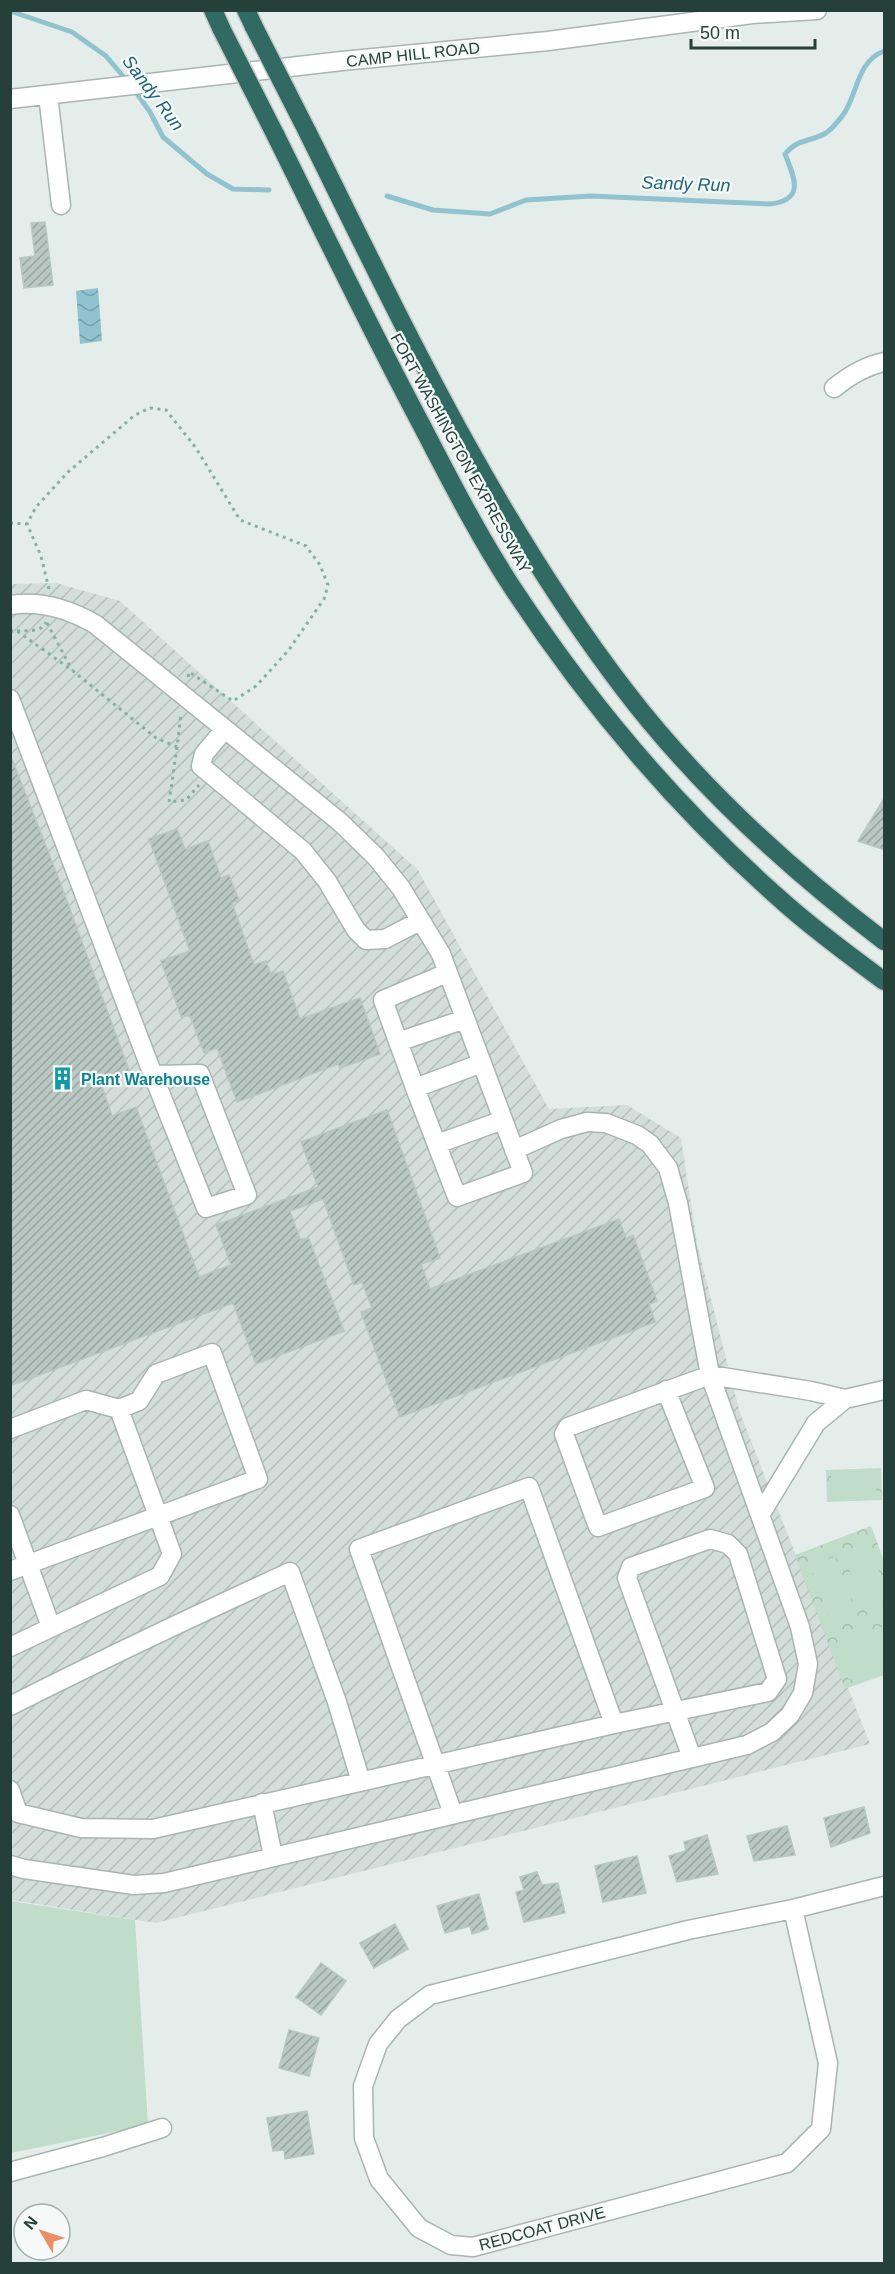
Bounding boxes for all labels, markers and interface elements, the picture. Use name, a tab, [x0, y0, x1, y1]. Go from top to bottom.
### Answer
scale bar	[691, 12, 816, 50]
text: 50 m	[700, 23, 740, 43]
street label: CAMP HILL ROAD	[345, 39, 481, 70]
water label: Sandy Run	[118, 51, 188, 135]
water label: Sandy Run	[641, 172, 731, 196]
street label: FORT WASHINGTON EXPRESSWAY	[387, 330, 534, 576]
building icon: Plant Warehouse	[50, 1066, 76, 1092]
place label: Plant Warehouse	[81, 1071, 210, 1088]
north arrow	[12, 2202, 72, 2262]
street label: REDCOAT DRIVE	[477, 2203, 607, 2254]
text: N	[20, 2213, 41, 2233]

